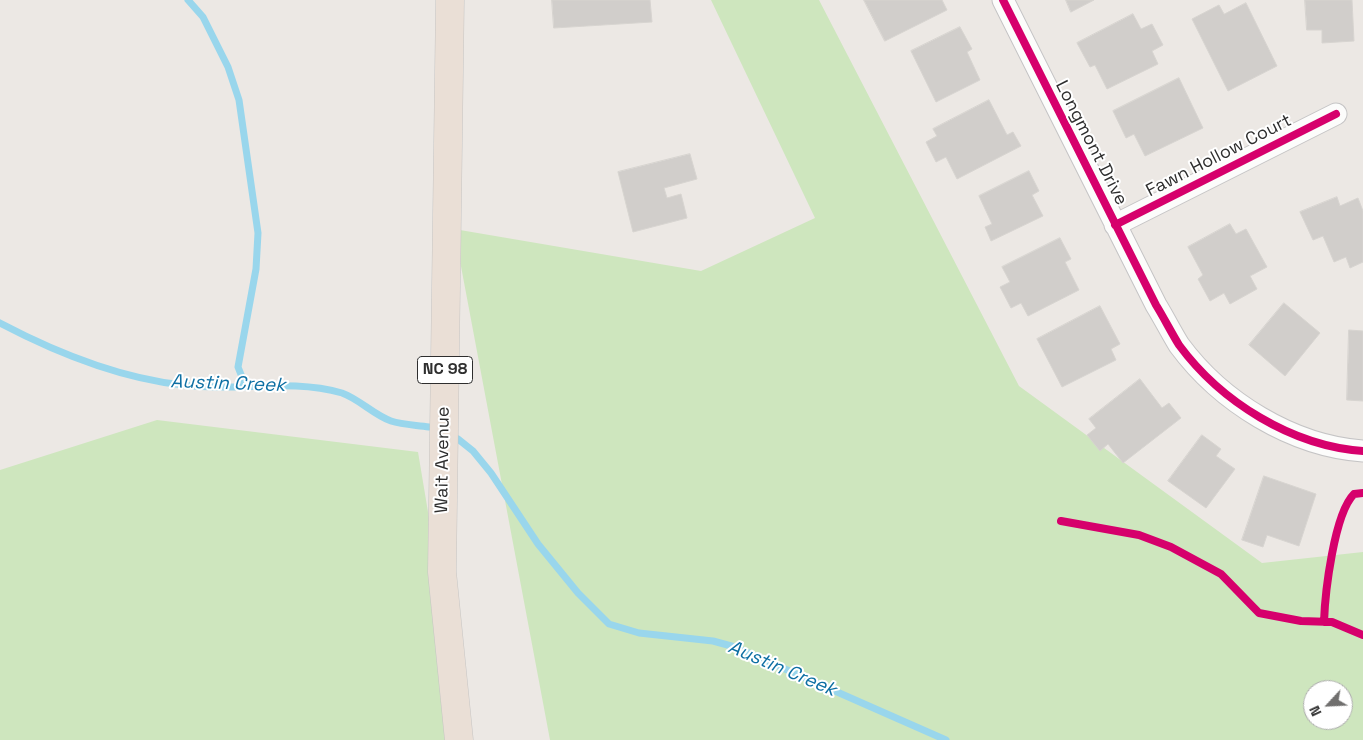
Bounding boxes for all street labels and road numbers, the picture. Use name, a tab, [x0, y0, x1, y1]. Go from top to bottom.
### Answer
street label: Longmont Drive	[1050, 77, 1132, 209]
street label: Fawn Hollow Court	[1143, 110, 1295, 202]
road number: NC 98	[418, 356, 472, 384]
street label: Wait Avenue	[431, 406, 455, 514]

